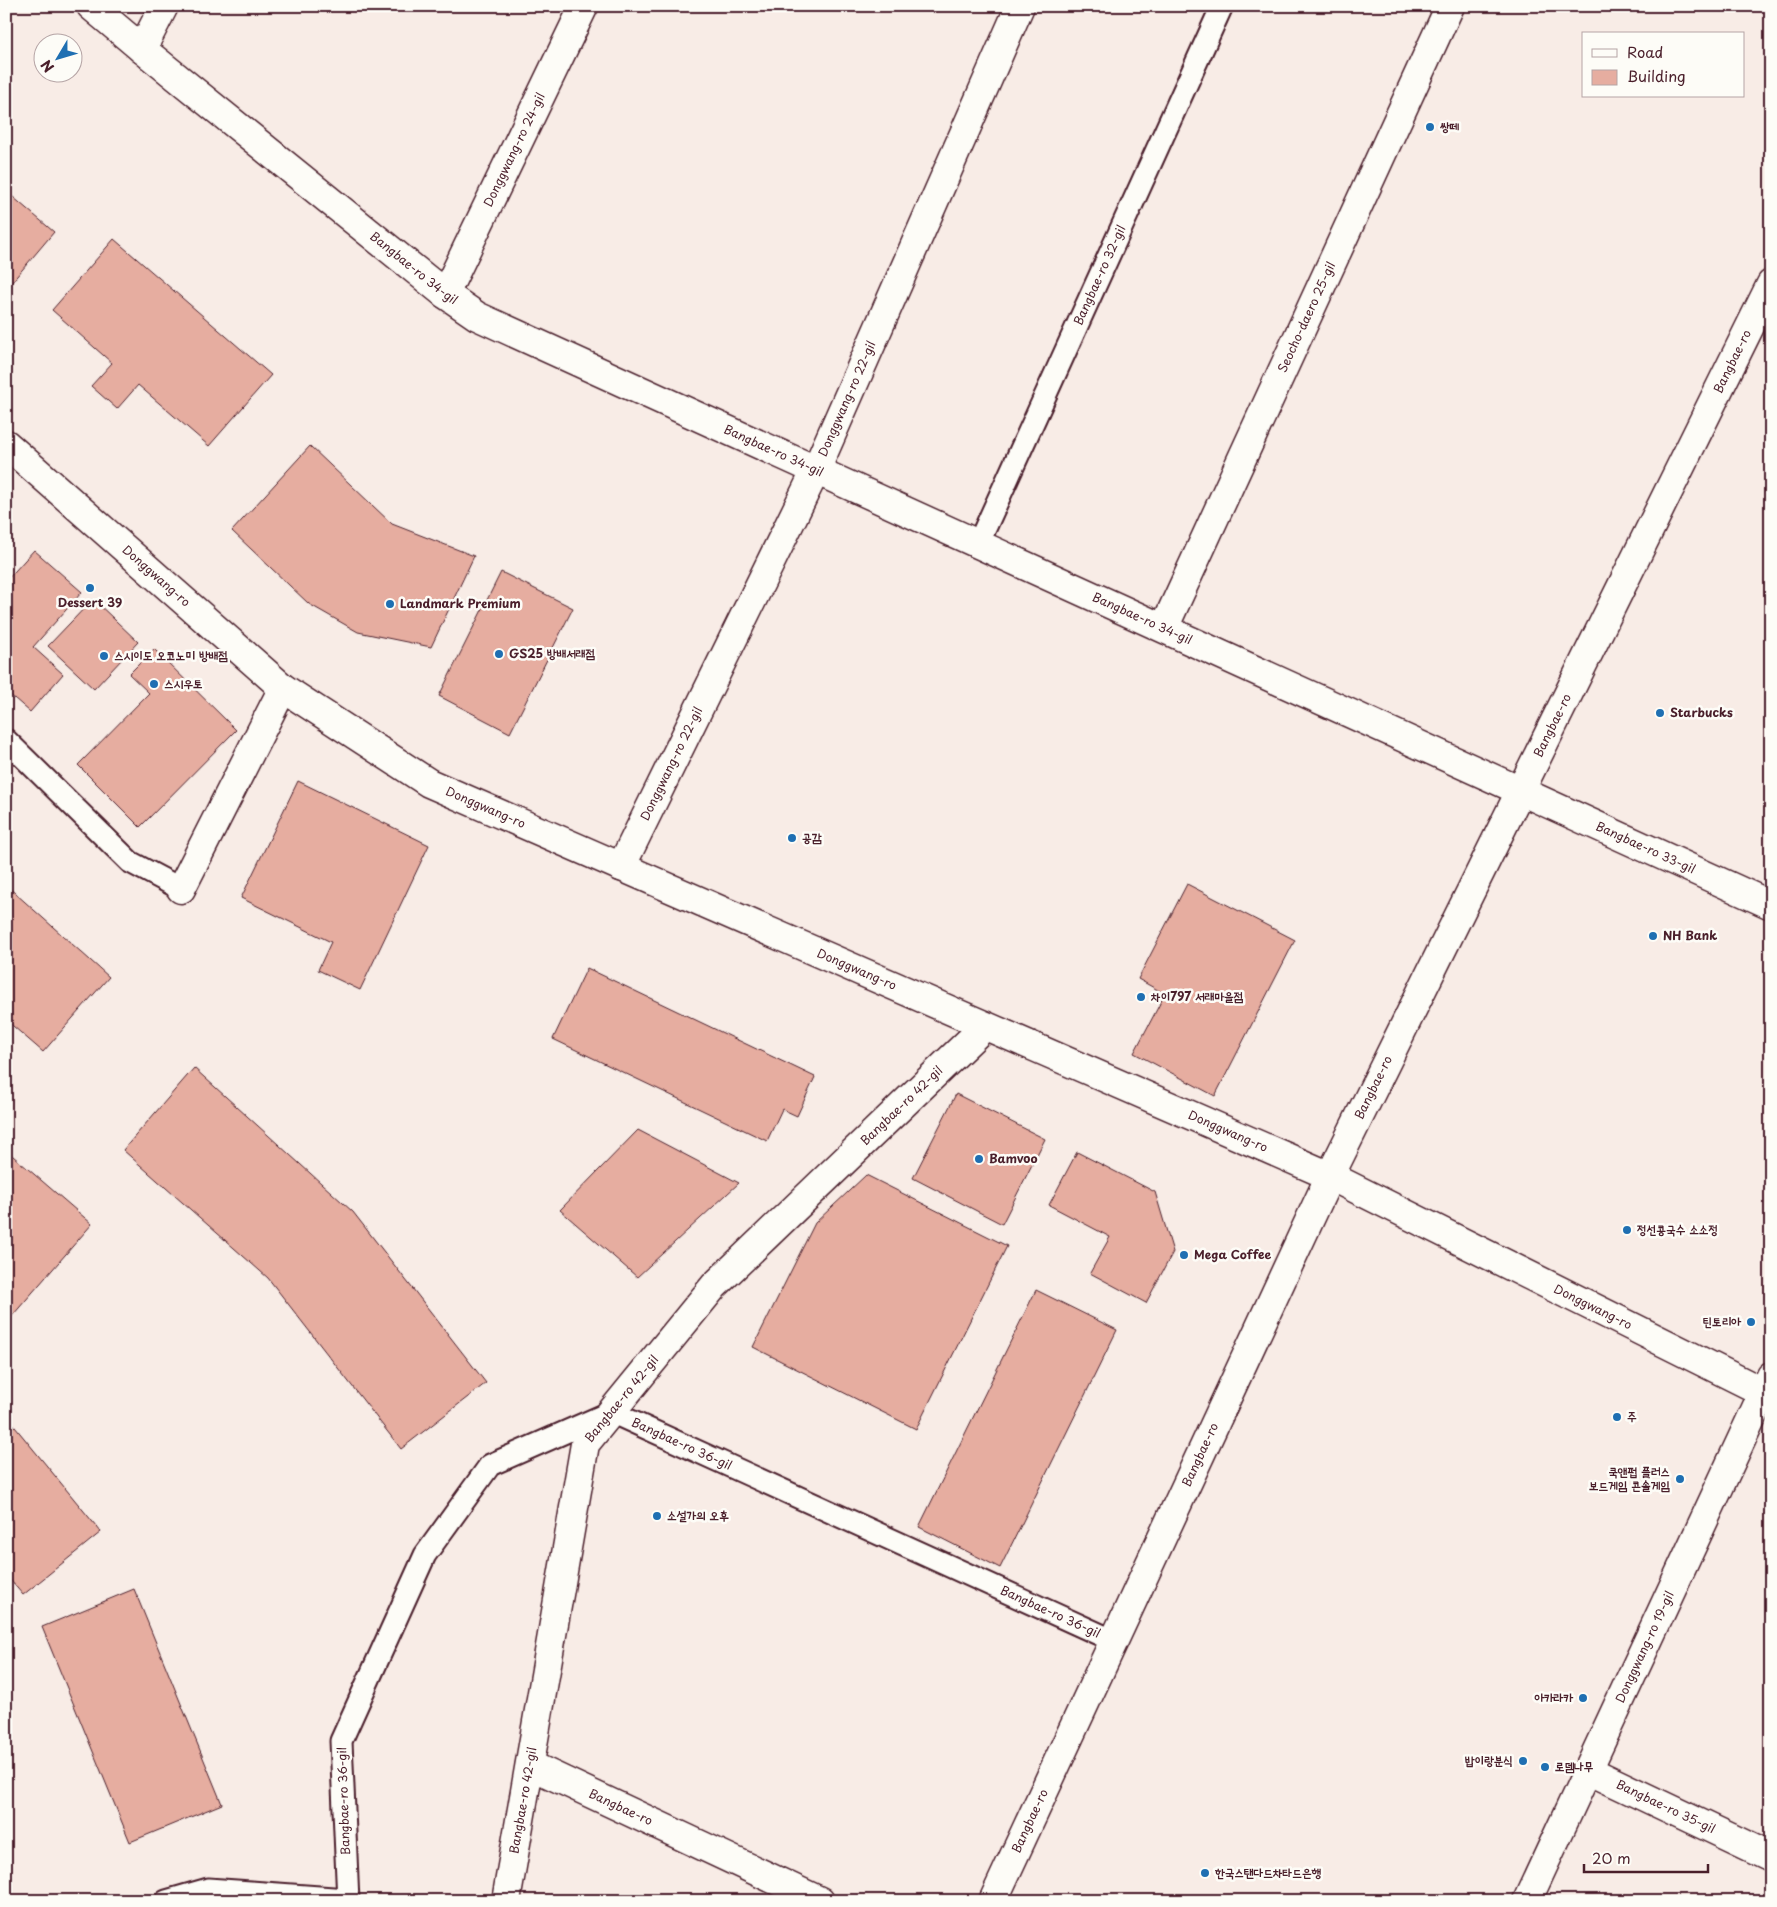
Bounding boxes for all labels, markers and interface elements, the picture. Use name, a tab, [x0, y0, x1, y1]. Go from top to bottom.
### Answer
north arrow	[32, 32, 82, 82]
legend	[1582, 32, 1744, 98]
text: Road	[1627, 40, 1663, 63]
text: N	[36, 55, 59, 77]
text: Building	[1627, 64, 1686, 87]
street label: Donggwang-ro 24-gil	[478, 89, 549, 210]
place label: 쌍떼	[1439, 117, 1460, 135]
marker: 쌍떼	[1424, 121, 1436, 133]
street label: Bangbae-ro 32-gil	[1068, 222, 1129, 328]
street label: Bangbae-ro 34-gil	[367, 227, 462, 308]
street label: Seocho-daero 25-gil	[1273, 258, 1339, 375]
street label: Bangbae-ro	[1708, 326, 1755, 396]
street label: Donggwang-ro 22-gil	[813, 338, 880, 459]
street label: Bangbae-ro 34-gil	[721, 419, 827, 481]
street label: Donggwang-ro	[119, 541, 195, 611]
marker: Dessert 39	[84, 582, 96, 594]
street label: Bangbae-ro 34-gil	[1090, 587, 1195, 648]
place label: Dessert 39	[58, 593, 122, 611]
place label: Landmark Premium	[400, 594, 521, 612]
marker: Landmark Premium	[384, 598, 396, 610]
place label: GS25 방배서래점	[509, 644, 595, 662]
place label: 스시이도 오코노미 방배점	[114, 646, 228, 664]
marker: GS25 방배서래점	[493, 648, 505, 660]
marker: 스시이도 오코노미 방배점	[98, 650, 110, 662]
place label: 스시우토	[164, 674, 203, 692]
marker: 스시우토	[148, 678, 160, 690]
street label: Bangbae-ro	[1528, 690, 1575, 760]
street label: Donggwang-ro 22-gil	[635, 703, 706, 823]
place label: Starbucks	[1670, 703, 1733, 721]
marker: Starbucks	[1654, 707, 1666, 719]
street label: Donggwang-ro	[443, 781, 529, 832]
street label: Bangbae-ro 33-gil	[1593, 816, 1699, 877]
place label: 공감	[802, 828, 822, 846]
marker: 공감	[786, 832, 798, 844]
place label: NH Bank	[1663, 926, 1717, 944]
marker: NH Bank	[1647, 930, 1659, 942]
street label: Donggwang-ro	[814, 943, 900, 994]
place label: 차이797 서래마을점	[1150, 987, 1244, 1005]
marker: 차이797 서래마을점	[1135, 991, 1147, 1003]
street label: Bangbae-ro	[1349, 1052, 1396, 1122]
street label: Bangbae-ro 42-gil	[856, 1061, 946, 1149]
street label: Donggwang-ro	[1186, 1105, 1271, 1156]
place label: Bamvoo	[989, 1149, 1038, 1167]
marker: Bamvoo	[973, 1153, 985, 1165]
place label: 정선콩국수 소소정	[1637, 1220, 1718, 1238]
marker: 정선콩국수 소소정	[1621, 1224, 1633, 1236]
place label: Mega Coffee	[1194, 1245, 1271, 1263]
marker: Mega Coffee	[1178, 1249, 1190, 1261]
street label: Donggwang-ro	[1551, 1279, 1636, 1333]
place label: 틴토리아	[1702, 1312, 1741, 1330]
marker: 틴토리아	[1745, 1316, 1757, 1328]
street label: Bangbae-ro 42-gil	[580, 1351, 662, 1446]
place label: 주	[1627, 1407, 1637, 1425]
marker: 주	[1611, 1411, 1623, 1423]
street label: Bangbae-ro 36-gil	[629, 1413, 735, 1474]
street label: Bangbae-ro	[1177, 1419, 1222, 1489]
place label: 쿡앤펍 플러스 보드게임 콘솔게임	[1589, 1462, 1670, 1494]
marker: 쿡앤펍 플러스 보드게임 콘솔게임	[1674, 1473, 1686, 1485]
place label: 소설가의 오후	[667, 1506, 729, 1524]
marker: 소설가의 오후	[651, 1510, 663, 1522]
street label: Bangbae-ro 36-gil	[998, 1580, 1104, 1642]
street label: Donggwang-ro 19-gil	[1610, 1588, 1678, 1706]
place label: 아카라카	[1534, 1688, 1573, 1706]
marker: 아카라카	[1577, 1692, 1589, 1704]
street label: Bangbae-ro 42-gil	[504, 1746, 540, 1855]
street label: Bangbae-ro 36-gil	[332, 1747, 354, 1856]
place label: 밥이랑분식	[1465, 1751, 1513, 1769]
marker: 밥이랑분식	[1517, 1755, 1529, 1767]
place label: 로뎀나무	[1555, 1757, 1594, 1775]
marker: 로뎀나무	[1539, 1761, 1551, 1773]
street label: Bangbae-ro 35-gil	[1613, 1775, 1719, 1837]
street label: Bangbae-ro	[586, 1784, 656, 1829]
street label: Bangbae-ro	[1007, 1785, 1052, 1856]
scale bar	[1584, 1842, 1708, 1874]
text: 20 m	[1592, 1846, 1631, 1869]
place label: 한국스탠다드차타드은행	[1214, 1863, 1322, 1881]
marker: 한국스탠다드차타드은행	[1199, 1867, 1211, 1879]

